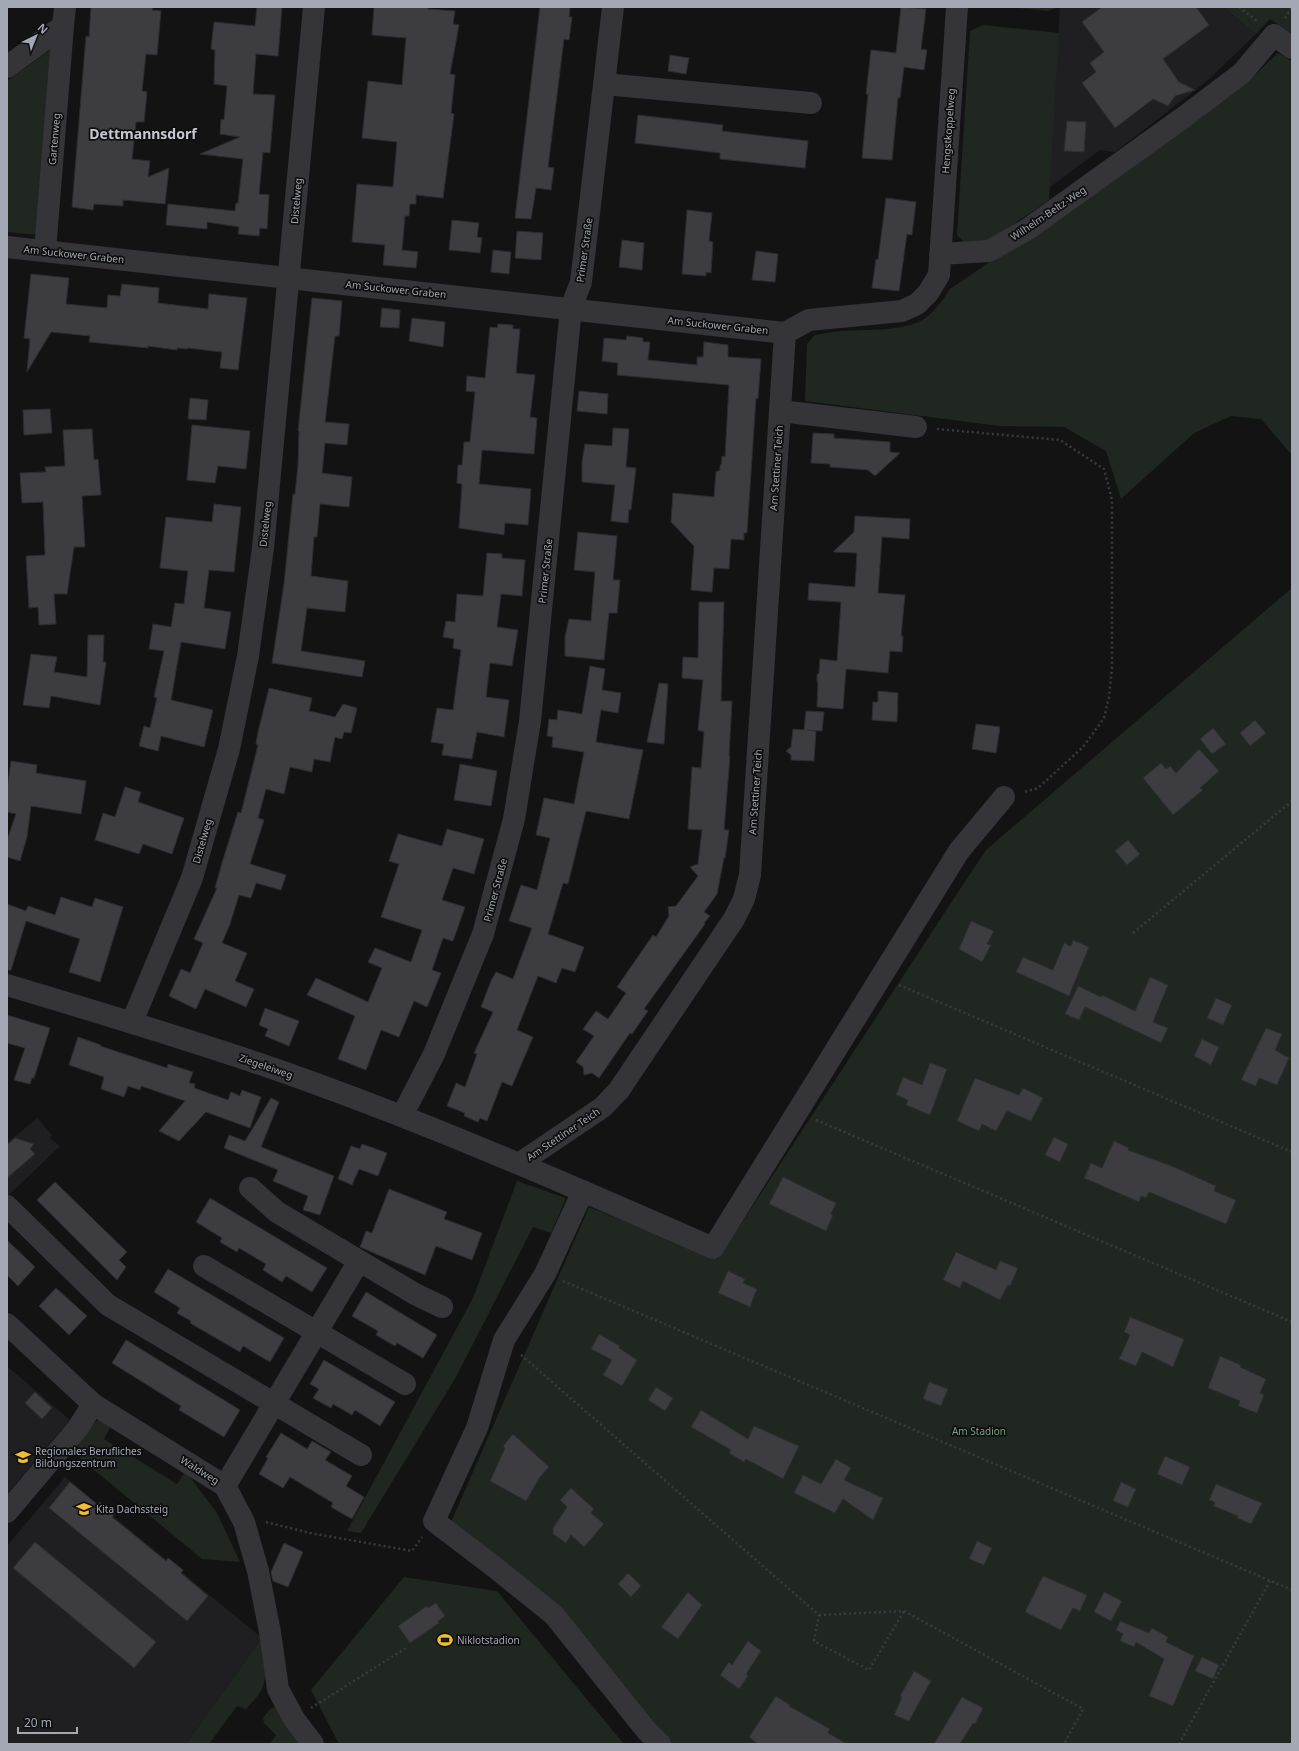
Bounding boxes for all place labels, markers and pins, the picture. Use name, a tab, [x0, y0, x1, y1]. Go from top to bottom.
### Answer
place label: Regionales Berufliches Bildungszentrum	[35, 1444, 142, 1470]
school or university icon: Regionales Berufliches Bildungszentrum	[14, 1448, 32, 1466]
school or university icon: Kita Dachssteig	[75, 1500, 93, 1518]
place label: Kita Dachssteig	[96, 1502, 168, 1516]
sports icon: Niklotstadion	[436, 1631, 454, 1649]
place label: Niklotstadion	[457, 1633, 520, 1647]

